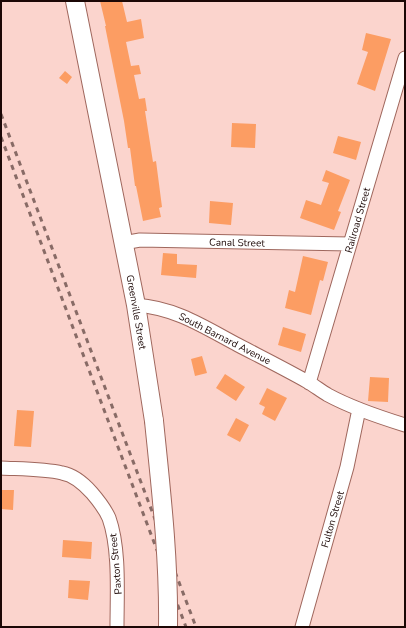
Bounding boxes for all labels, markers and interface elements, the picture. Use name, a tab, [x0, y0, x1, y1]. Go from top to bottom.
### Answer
street label: Railroad Street	[342, 186, 374, 255]
street label: Canal Street	[209, 236, 265, 250]
street label: Greenville Street	[123, 274, 150, 351]
street label: South Barnard Avenue	[176, 310, 273, 368]
street label: Fulton Street	[318, 489, 348, 549]
street label: Paxton Street	[106, 532, 126, 595]

